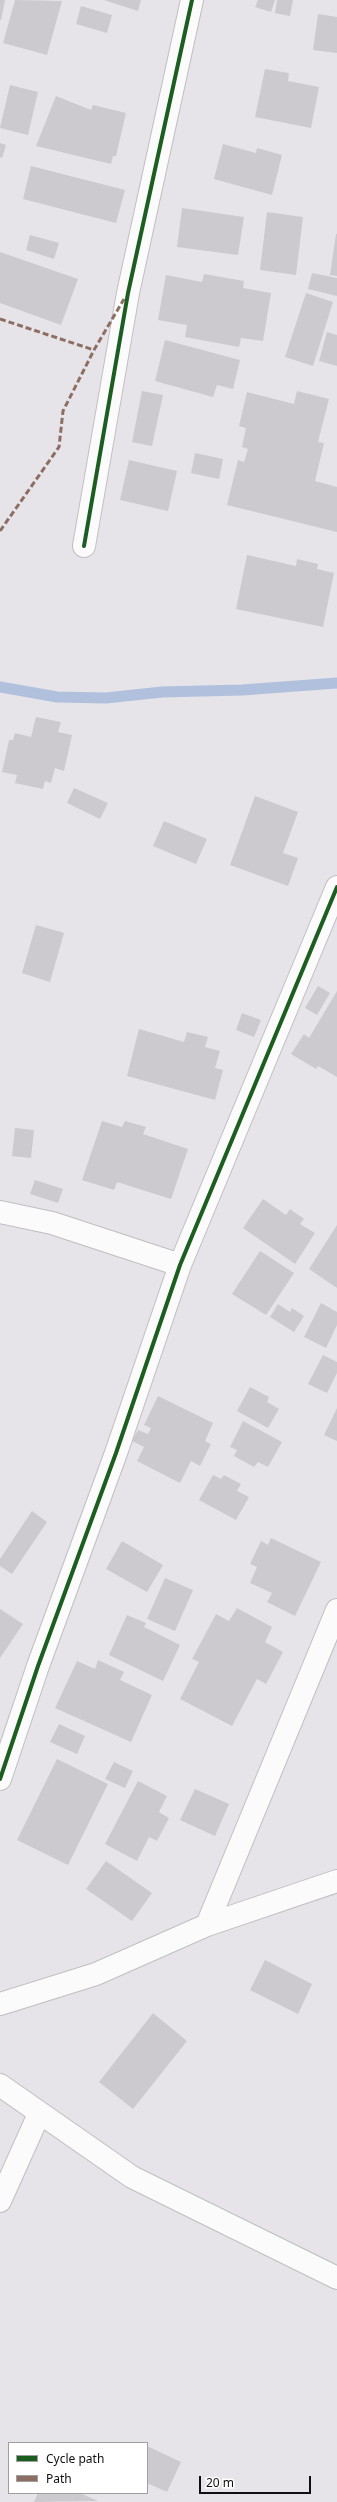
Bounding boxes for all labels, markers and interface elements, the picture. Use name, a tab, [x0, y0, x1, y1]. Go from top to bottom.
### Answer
legend	[8, 2442, 148, 2494]
text: Cycle path	[46, 2450, 104, 2467]
scale bar	[201, 2468, 313, 2494]
text: Path	[46, 2470, 72, 2487]
text: 20 m	[206, 2474, 234, 2491]

